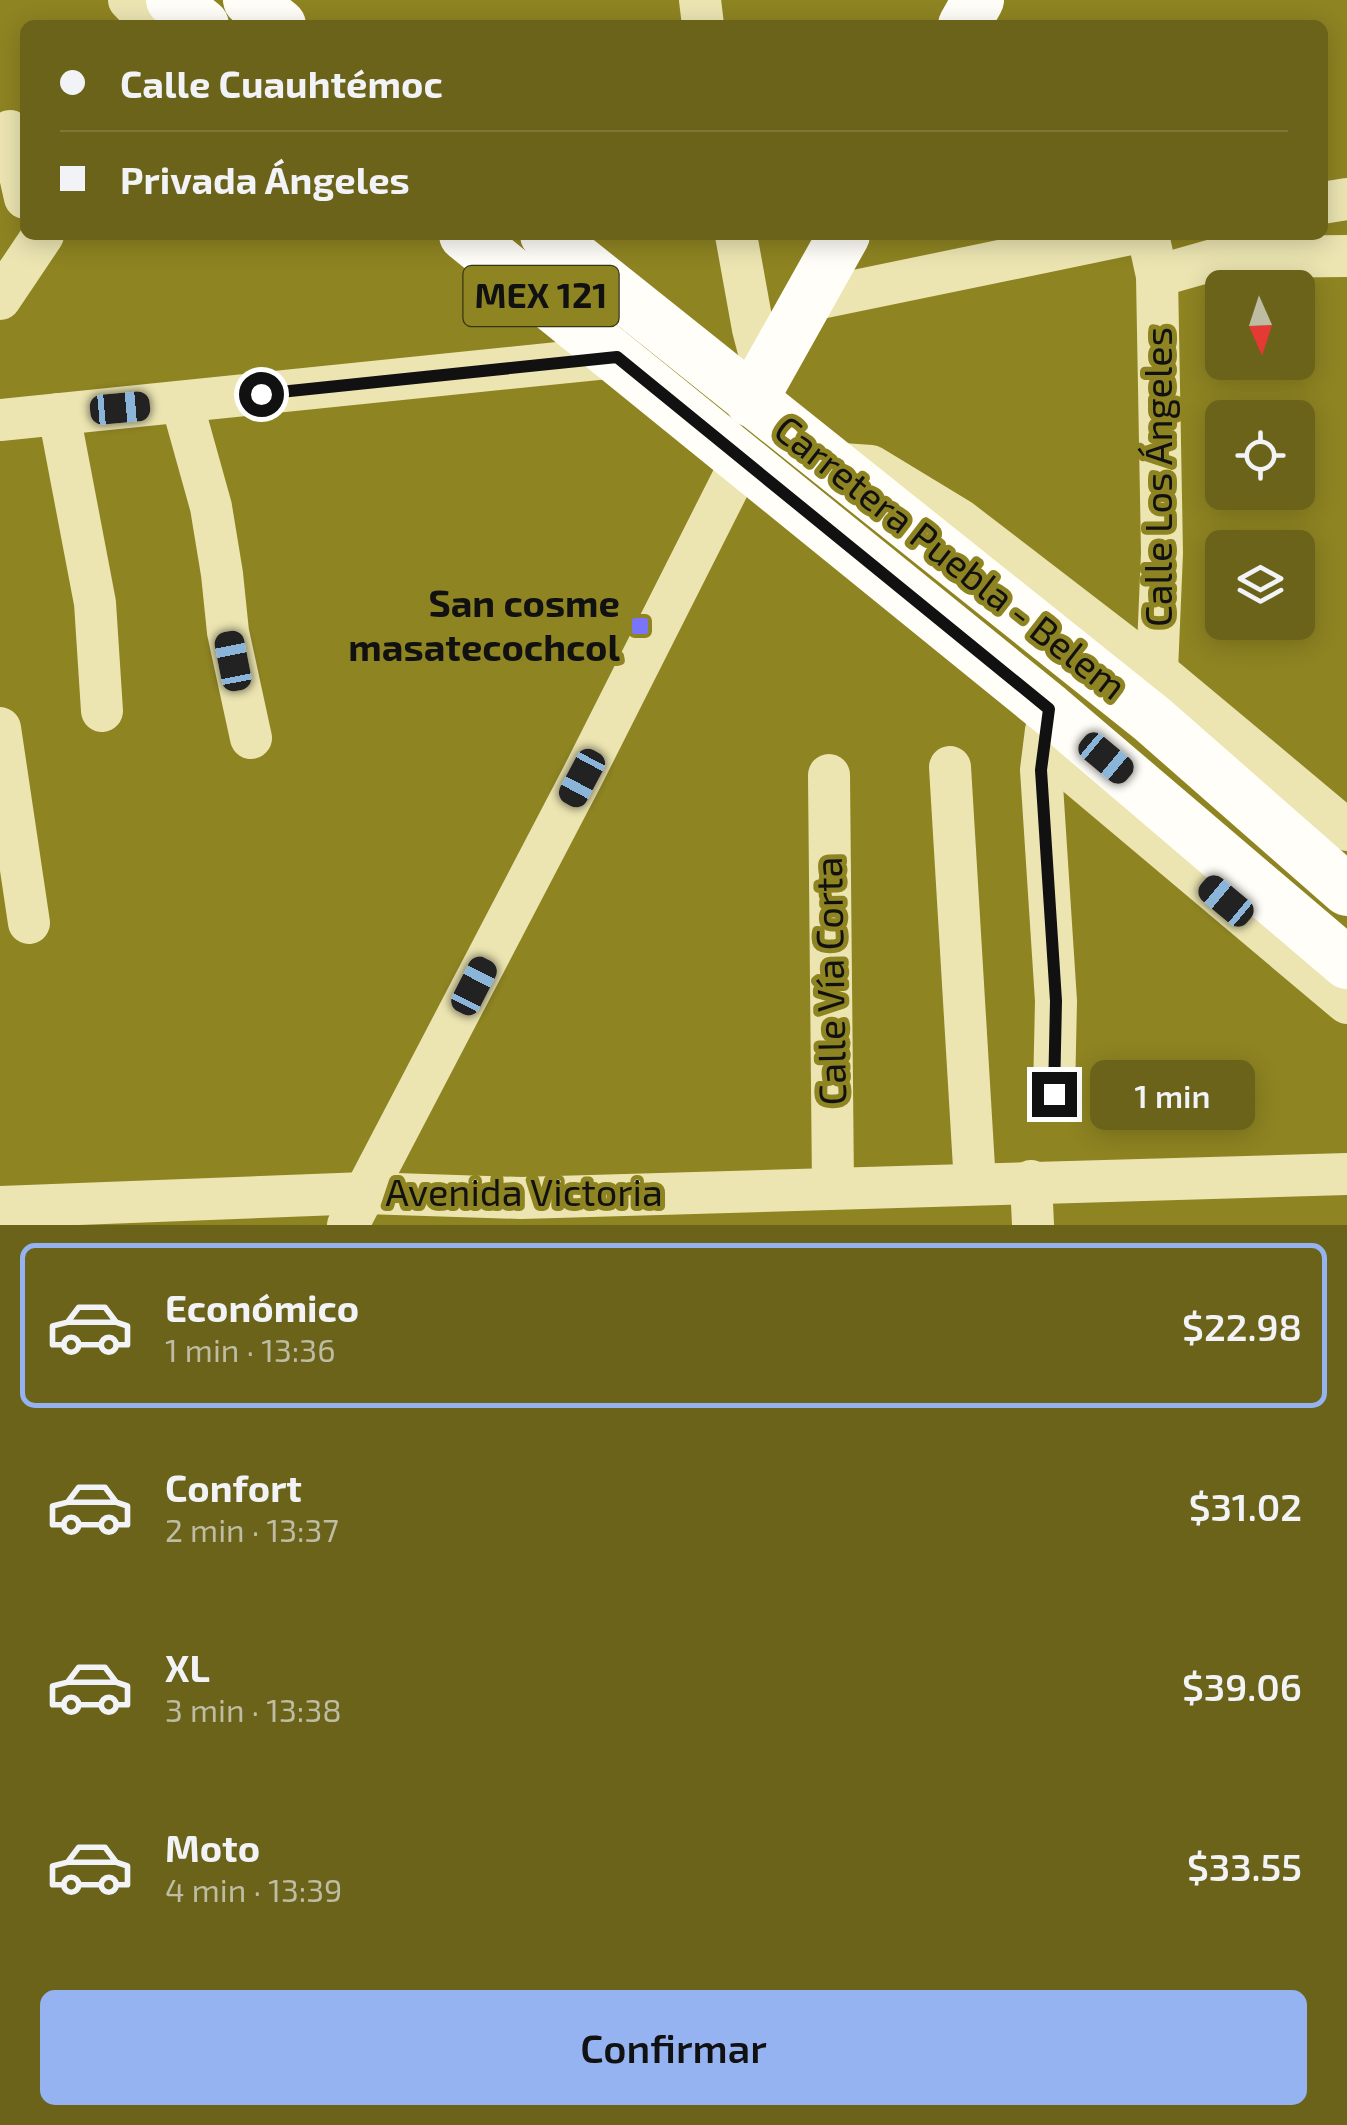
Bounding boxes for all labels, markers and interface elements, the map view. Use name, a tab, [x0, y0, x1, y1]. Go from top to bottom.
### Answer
text: Calle Cuauhtémoc	[120, 60, 443, 106]
text: Privada Ángeles	[120, 156, 410, 202]
road number: MEX 121	[464, 266, 618, 326]
north arrow	[1205, 270, 1315, 380]
map controls	[1205, 270, 1315, 640]
street label: Calle Los Ángeles	[1134, 327, 1180, 627]
route start	[239, 372, 284, 417]
car	[89, 390, 151, 426]
button: locate	[1205, 400, 1315, 510]
street label: Carretera Puebla - Belem	[766, 405, 1136, 708]
button: layers	[1205, 530, 1315, 640]
place label: San cosme masatecochcol	[348, 579, 621, 669]
marker: San cosme masatecochcol	[629, 615, 651, 637]
car	[213, 629, 253, 693]
car	[1073, 727, 1139, 789]
car	[555, 744, 609, 812]
street label: Calle Vía Corta	[804, 856, 854, 1106]
car	[1193, 870, 1259, 932]
car	[447, 952, 501, 1020]
callout: 1 min	[1089, 1059, 1254, 1129]
route end	[1032, 1072, 1077, 1117]
text: 1 min	[1135, 1076, 1210, 1114]
street label: Avenida Victoria	[385, 1168, 663, 1214]
icon: car	[45, 1281, 135, 1371]
text: Económico	[165, 1284, 359, 1330]
text: $22.98	[1182, 1303, 1302, 1349]
text: 1 min · 13:36	[165, 1330, 335, 1368]
icon: car	[45, 1461, 135, 1551]
text: Confort	[165, 1464, 302, 1510]
text: $31.02	[1189, 1483, 1302, 1529]
text: 2 min · 13:37	[165, 1510, 339, 1548]
icon: car	[45, 1641, 135, 1731]
text: XL	[165, 1644, 210, 1690]
text: $39.06	[1182, 1663, 1302, 1709]
text: 3 min · 13:38	[165, 1690, 342, 1728]
icon: car	[45, 1821, 135, 1911]
text: Moto	[165, 1824, 260, 1870]
text: $33.55	[1187, 1843, 1302, 1889]
text: 4 min · 13:39	[165, 1870, 342, 1908]
button: Confirmar	[40, 1990, 1307, 2105]

